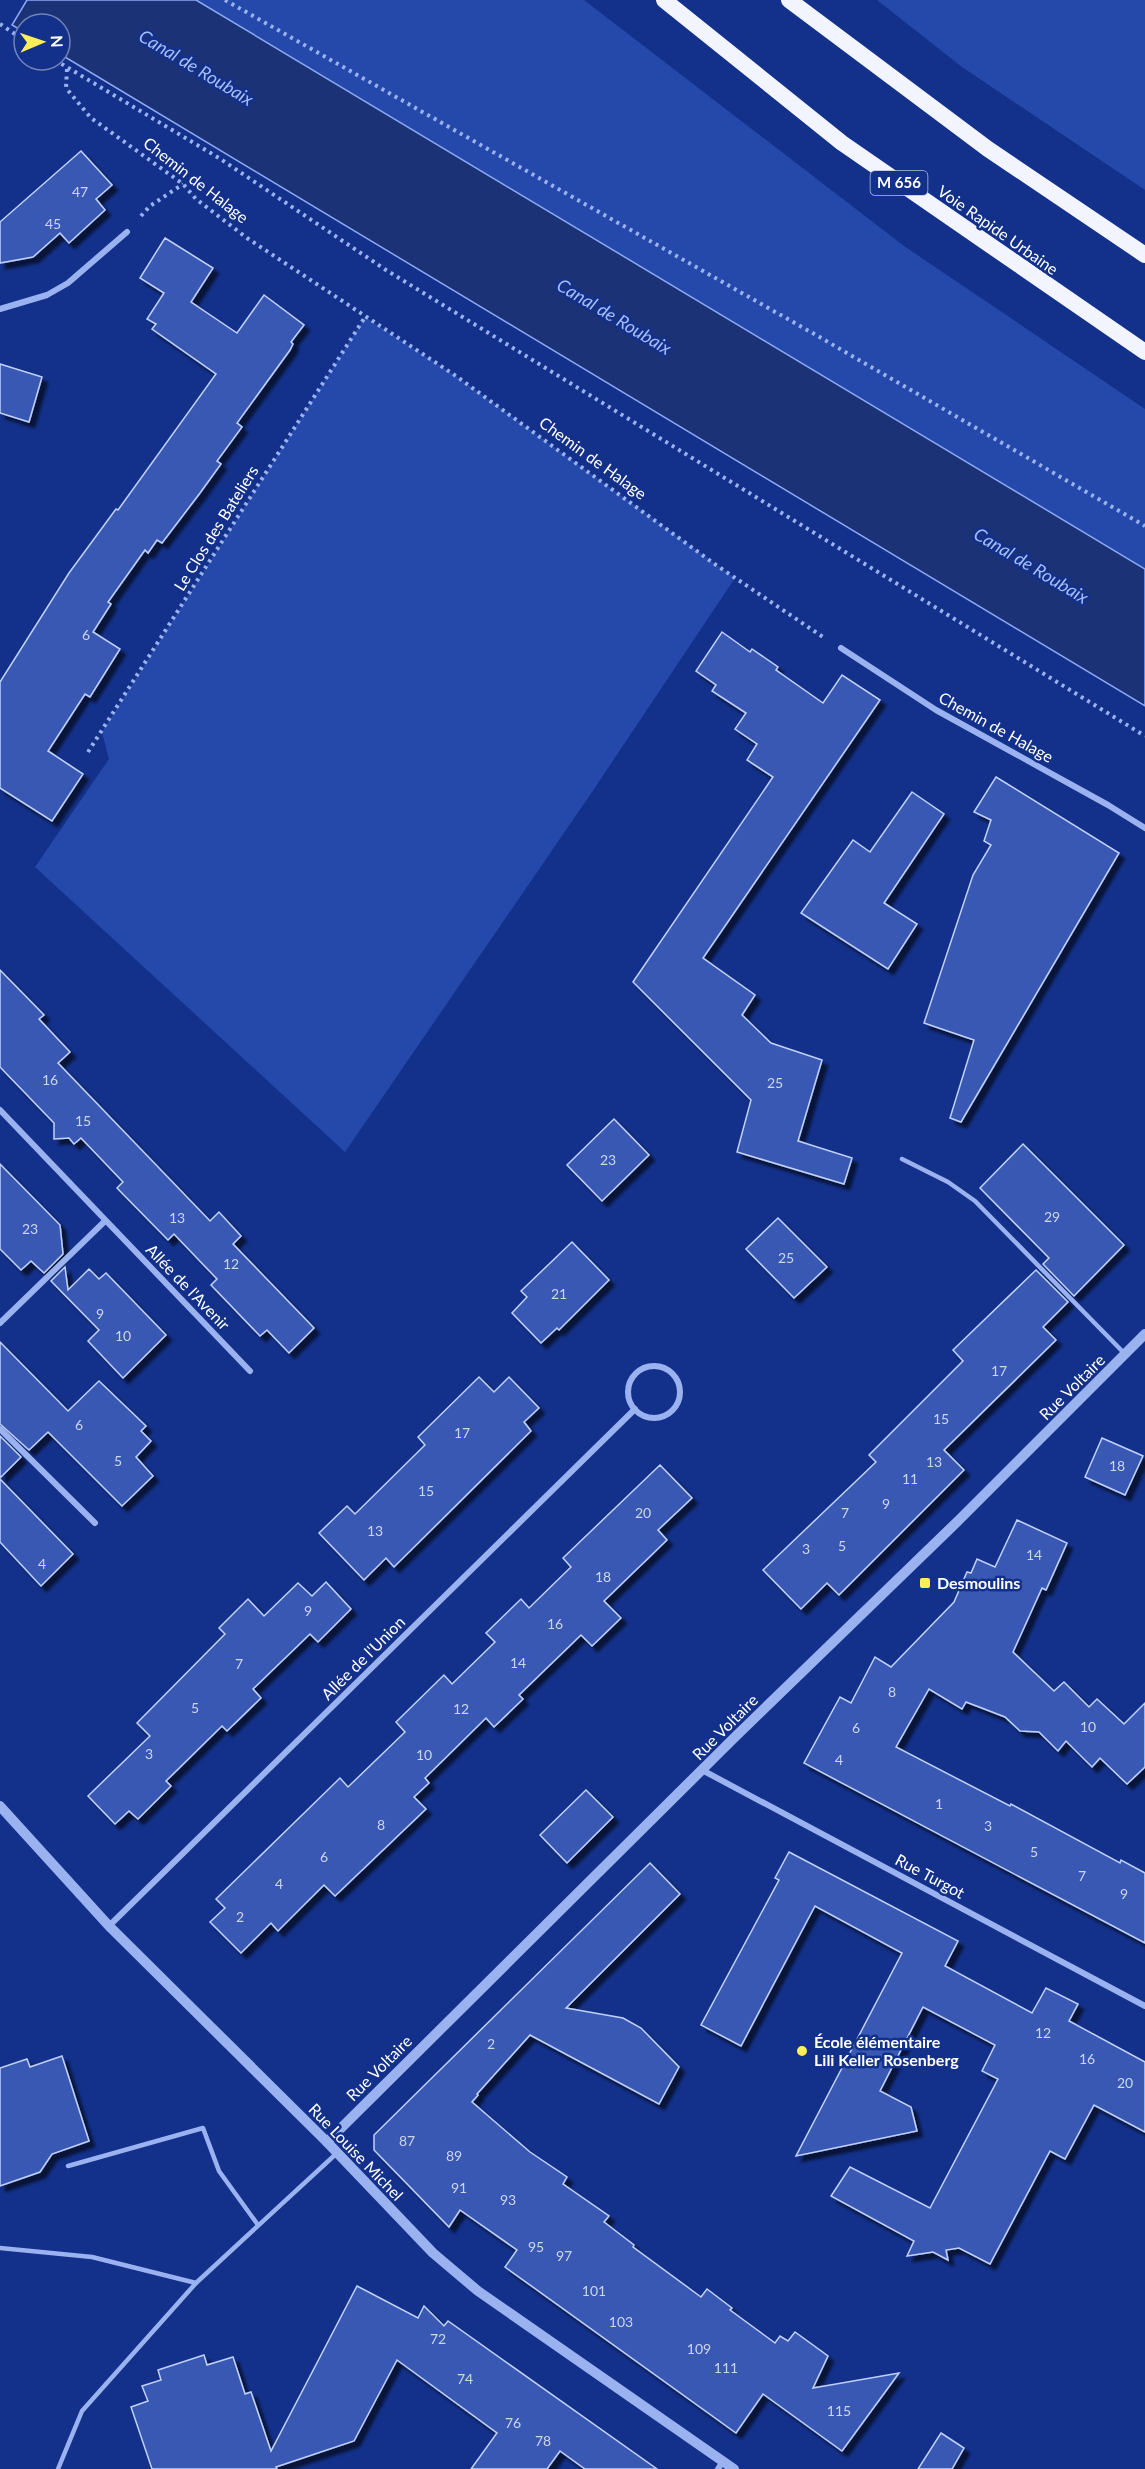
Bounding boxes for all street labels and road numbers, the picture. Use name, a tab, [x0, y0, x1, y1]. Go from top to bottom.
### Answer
street label: Chemin de Halage	[140, 133, 253, 226]
road number: M 656	[870, 171, 928, 195]
street label: Voie Rapide Urbaine	[934, 181, 1062, 278]
street label: Chemin de Halage	[536, 412, 651, 503]
street label: Le Clos des Bateliers	[169, 462, 262, 594]
street label: Chemin de Halage	[936, 687, 1057, 766]
street label: Allée de l'Avenir	[143, 1240, 234, 1334]
street label: Rue Voltaire	[1035, 1350, 1108, 1423]
street label: Allée de l'Union	[317, 1612, 408, 1703]
street label: Rue Voltaire	[688, 1690, 761, 1763]
street label: Rue Turgot	[892, 1849, 968, 1902]
street label: Rue Voltaire	[342, 2031, 415, 2104]
street label: Rue Louise Michel	[305, 2099, 407, 2204]

